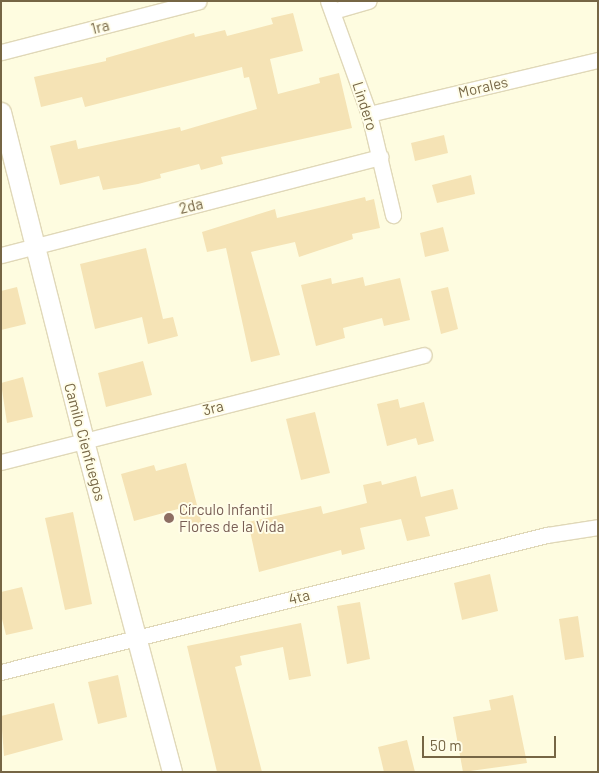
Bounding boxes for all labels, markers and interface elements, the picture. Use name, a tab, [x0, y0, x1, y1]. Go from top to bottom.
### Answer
street label: 1ra	[89, 16, 111, 38]
street label: Morales	[456, 73, 510, 101]
street label: Lindero	[349, 79, 381, 133]
street label: 2da	[177, 194, 205, 218]
street label: Camilo Cienfuegos	[61, 381, 109, 503]
street label: 3ra	[201, 397, 225, 419]
place label: Círculo Infantil Flores de la Vida	[179, 500, 284, 535]
marker: Círculo Infantil Flores de la Vida	[163, 512, 175, 524]
street label: 4ta	[286, 586, 312, 608]
scale bar	[424, 726, 558, 758]
text: 50 m	[430, 736, 462, 754]

